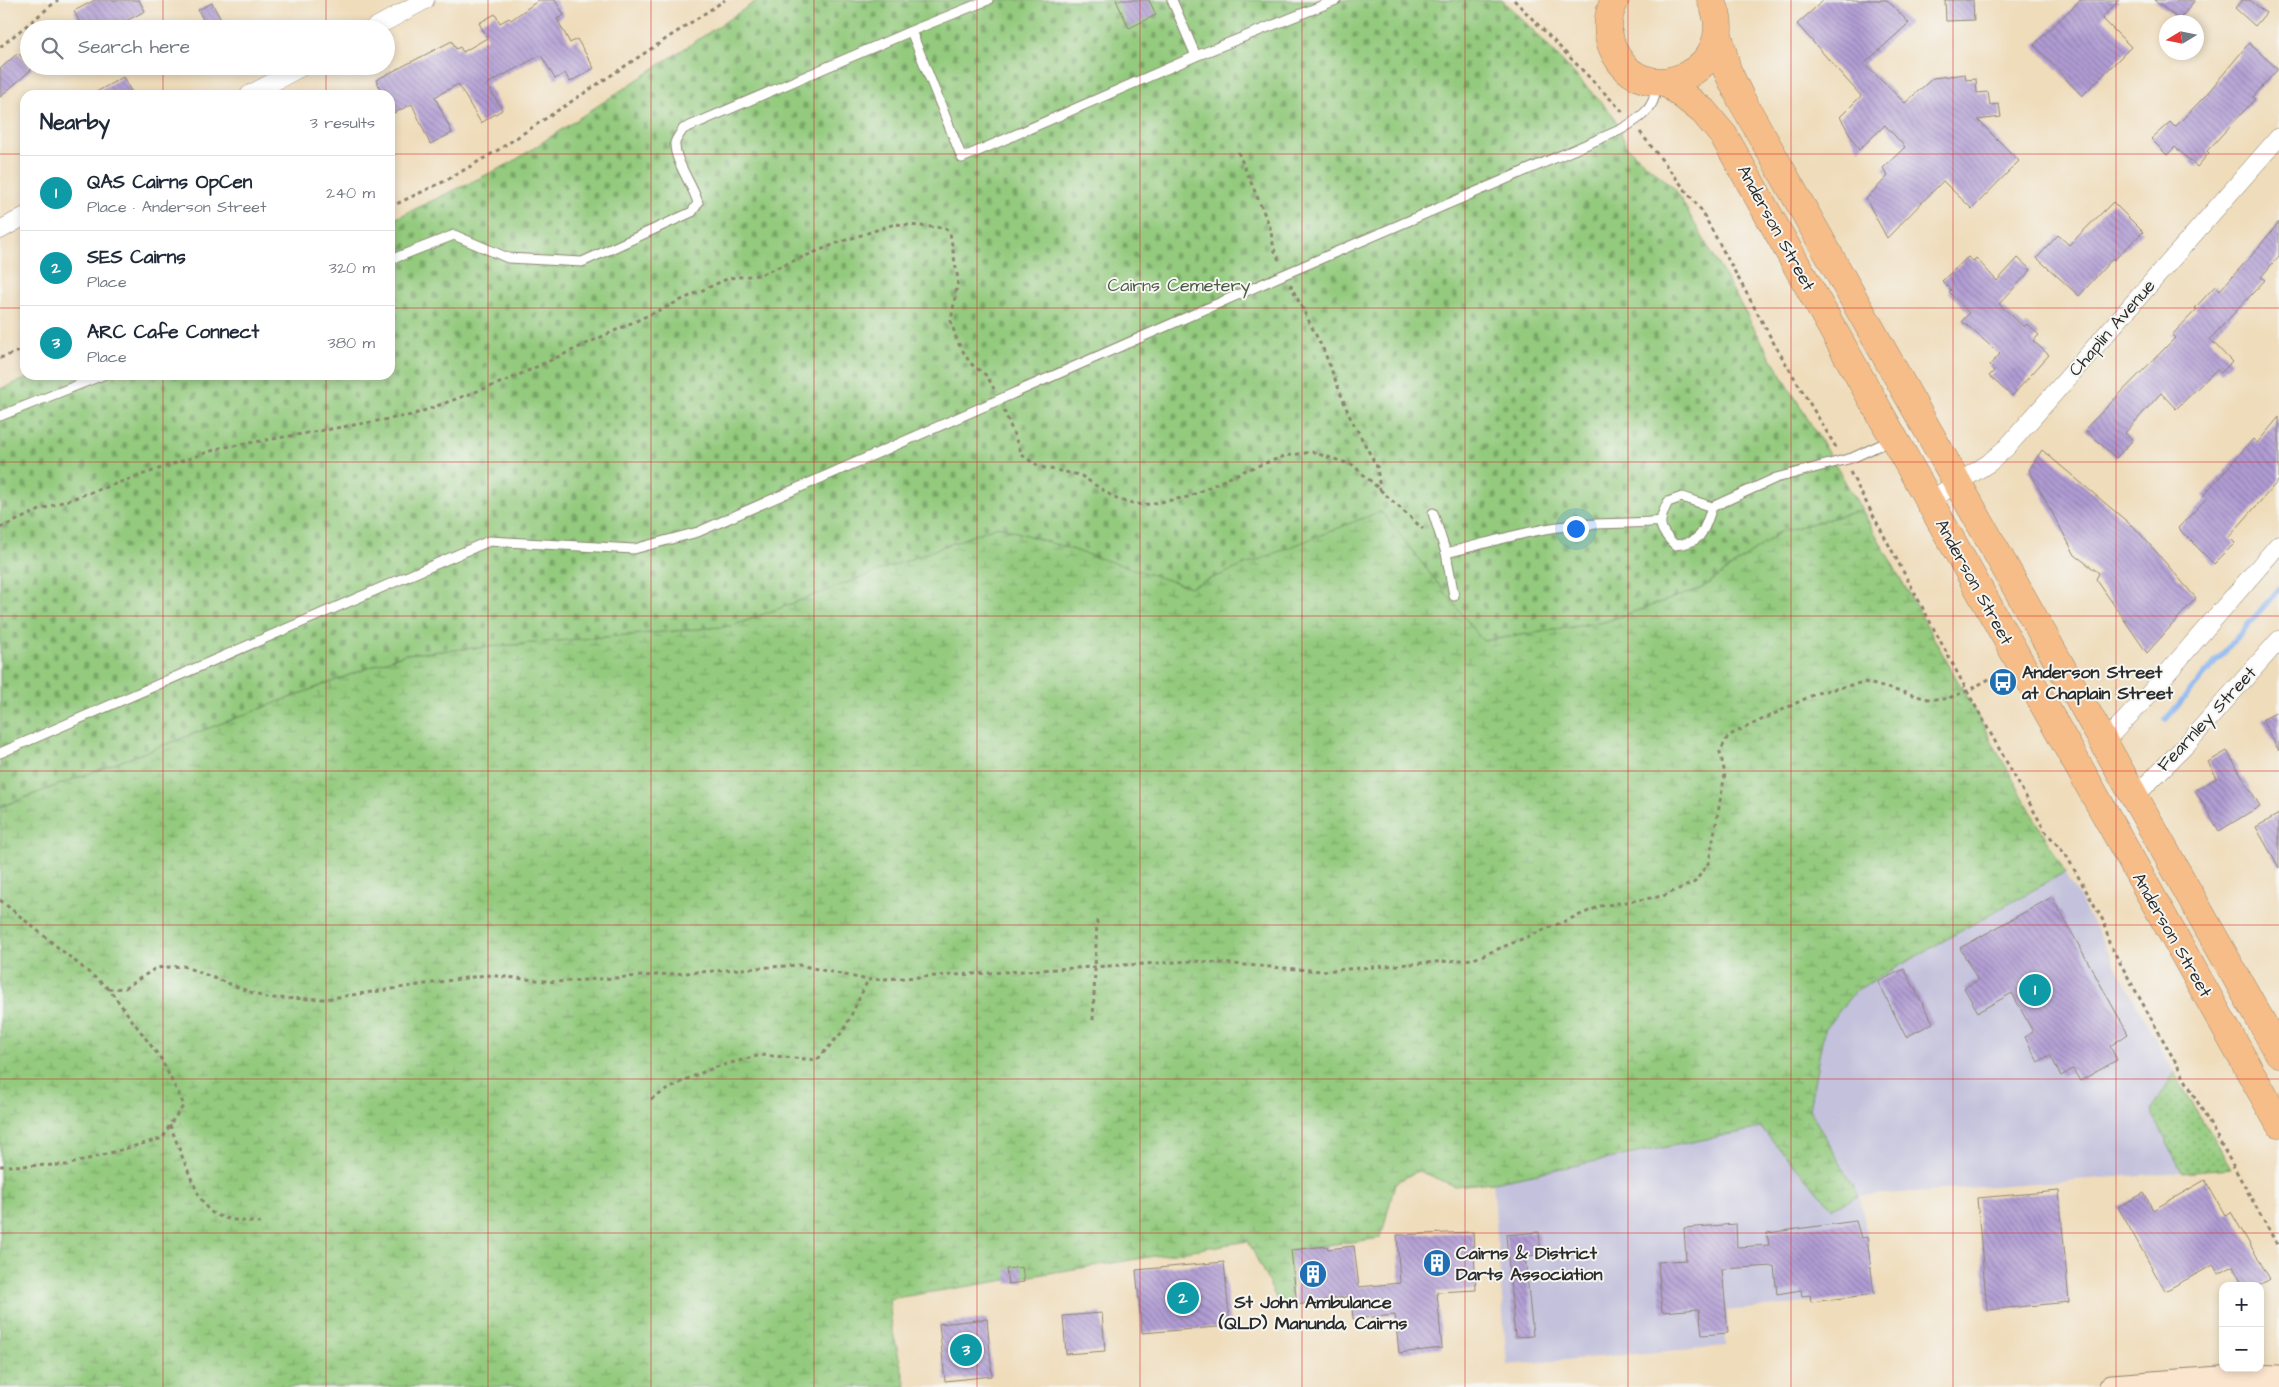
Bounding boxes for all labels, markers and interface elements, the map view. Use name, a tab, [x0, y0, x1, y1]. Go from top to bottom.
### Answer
north arrow	[2159, 15, 2204, 60]
search box	[20, 20, 395, 75]
icon: search	[38, 34, 66, 62]
text: Search here	[78, 34, 190, 61]
text: Nearby	[40, 108, 110, 137]
text: 3 results	[310, 112, 375, 134]
street label: Anderson Street	[1731, 161, 1821, 296]
text: QAS Cairns OpCen	[87, 169, 252, 196]
text: 1	[55, 182, 57, 204]
text: 240 m	[326, 182, 375, 204]
text: Place · Anderson Street	[87, 196, 266, 218]
text: SES Cairns	[87, 244, 186, 271]
text: 2	[51, 257, 61, 279]
text: 320 m	[329, 257, 375, 279]
text: Place	[87, 271, 127, 293]
park label: Cairns Cemetery	[1108, 273, 1251, 299]
street label: Chaplin Avenue	[2063, 274, 2161, 382]
text: ARC Cafe Connect	[87, 319, 259, 346]
text: 3	[52, 332, 60, 354]
text: 380 m	[328, 332, 375, 354]
text: Place	[87, 346, 127, 368]
street label: Anderson Street	[1929, 515, 2019, 650]
your location	[1563, 516, 1589, 542]
place label: Anderson Street at Chaplain Street	[2021, 660, 2174, 706]
street label: Fearnley Street	[2152, 660, 2264, 778]
bus stop icon: Anderson Street at Chaplain Street	[1988, 667, 2018, 697]
street label: Anderson Street	[2126, 868, 2218, 1003]
pin: 1	[2019, 971, 2051, 1009]
place label: Cairns & District Darts Association	[1456, 1241, 1602, 1287]
building icon: Cairns & District Darts Association	[1422, 1248, 1452, 1278]
building icon: St John Ambulance (QLD) Manunda, Cairns	[1298, 1259, 1328, 1289]
pin: 2	[1167, 1279, 1199, 1317]
map controls	[2219, 1282, 2264, 1372]
button: +	[2219, 1282, 2264, 1327]
place label: St John Ambulance (QLD) Manunda, Cairns	[1218, 1290, 1407, 1336]
button: −	[2219, 1327, 2264, 1372]
pin: 3	[950, 1331, 982, 1369]

